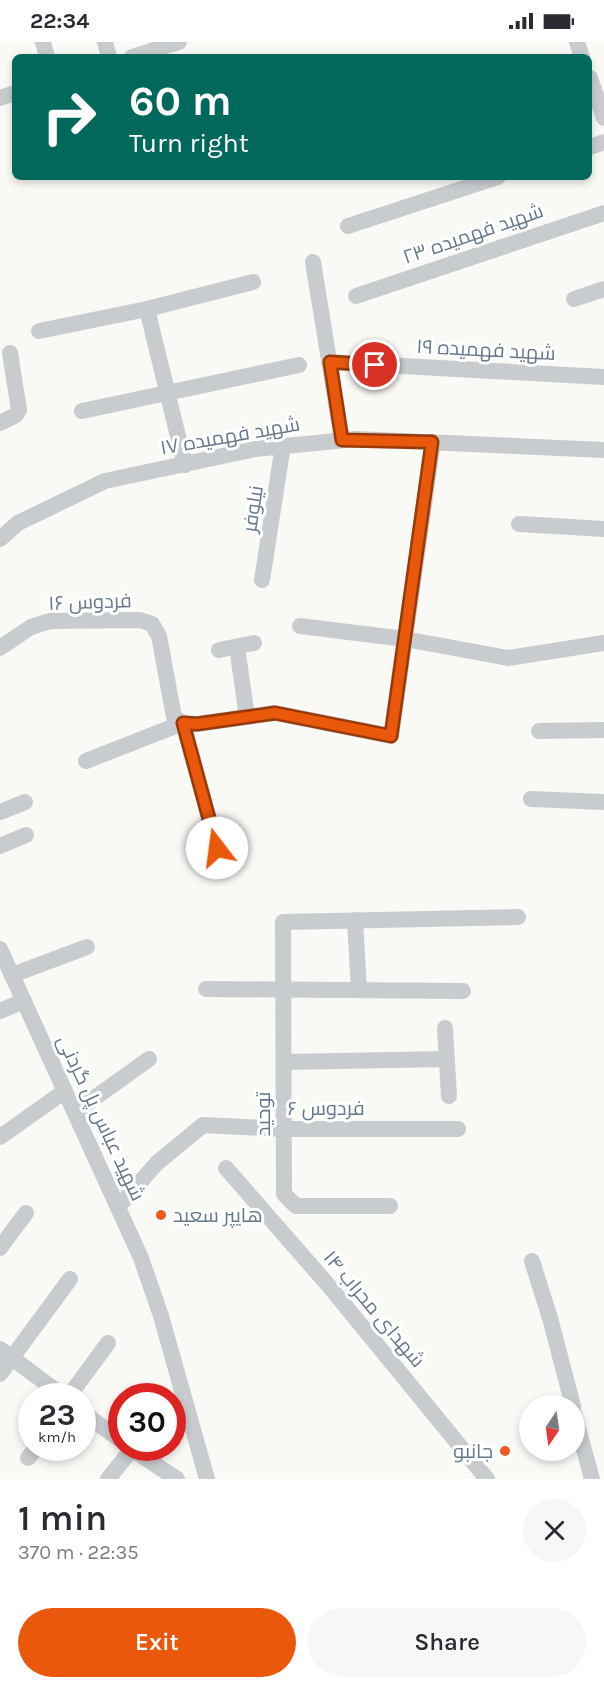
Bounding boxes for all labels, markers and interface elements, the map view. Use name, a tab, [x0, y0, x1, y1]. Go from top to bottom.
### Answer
text: 22:34	[30, 8, 89, 34]
text: 60 m	[129, 76, 232, 126]
icon: right	[30, 78, 108, 156]
text: Turn right	[129, 127, 249, 159]
street label: شهید فهمیده ۲۳	[400, 199, 547, 270]
street label: شهید فهمیده ۱۹	[416, 335, 556, 366]
pin	[349, 339, 400, 390]
icon: arrive	[358, 348, 391, 381]
street label: شهید فهمیده ۱۷	[158, 412, 302, 461]
street label: نیلوفر	[238, 484, 268, 535]
street label: فردوس ۱۶	[48, 589, 132, 616]
position arrow	[185, 816, 249, 880]
street label: شهید عباس پل گردنی	[52, 1032, 149, 1205]
street label: توحید	[252, 1091, 275, 1136]
street label: فردوس ۶	[287, 1097, 365, 1121]
place label: هایپر سعید	[173, 1204, 263, 1228]
marker: هایپر سعید	[154, 1208, 168, 1222]
street label: شهدای محراب ۱۴	[318, 1246, 429, 1372]
speed limit sign: 30	[108, 1383, 186, 1461]
north arrow	[519, 1395, 585, 1461]
map controls	[519, 1395, 585, 1461]
text: 23	[39, 1397, 75, 1433]
text: km/h	[38, 1428, 76, 1446]
place label: جانبو	[453, 1440, 493, 1463]
marker: جانبو	[498, 1444, 512, 1458]
text: 1 min	[18, 1497, 107, 1539]
button: close	[523, 1499, 586, 1562]
text: 370 m · 22:35	[18, 1541, 139, 1564]
button: Exit	[18, 1608, 296, 1677]
button: Share	[308, 1608, 586, 1677]

